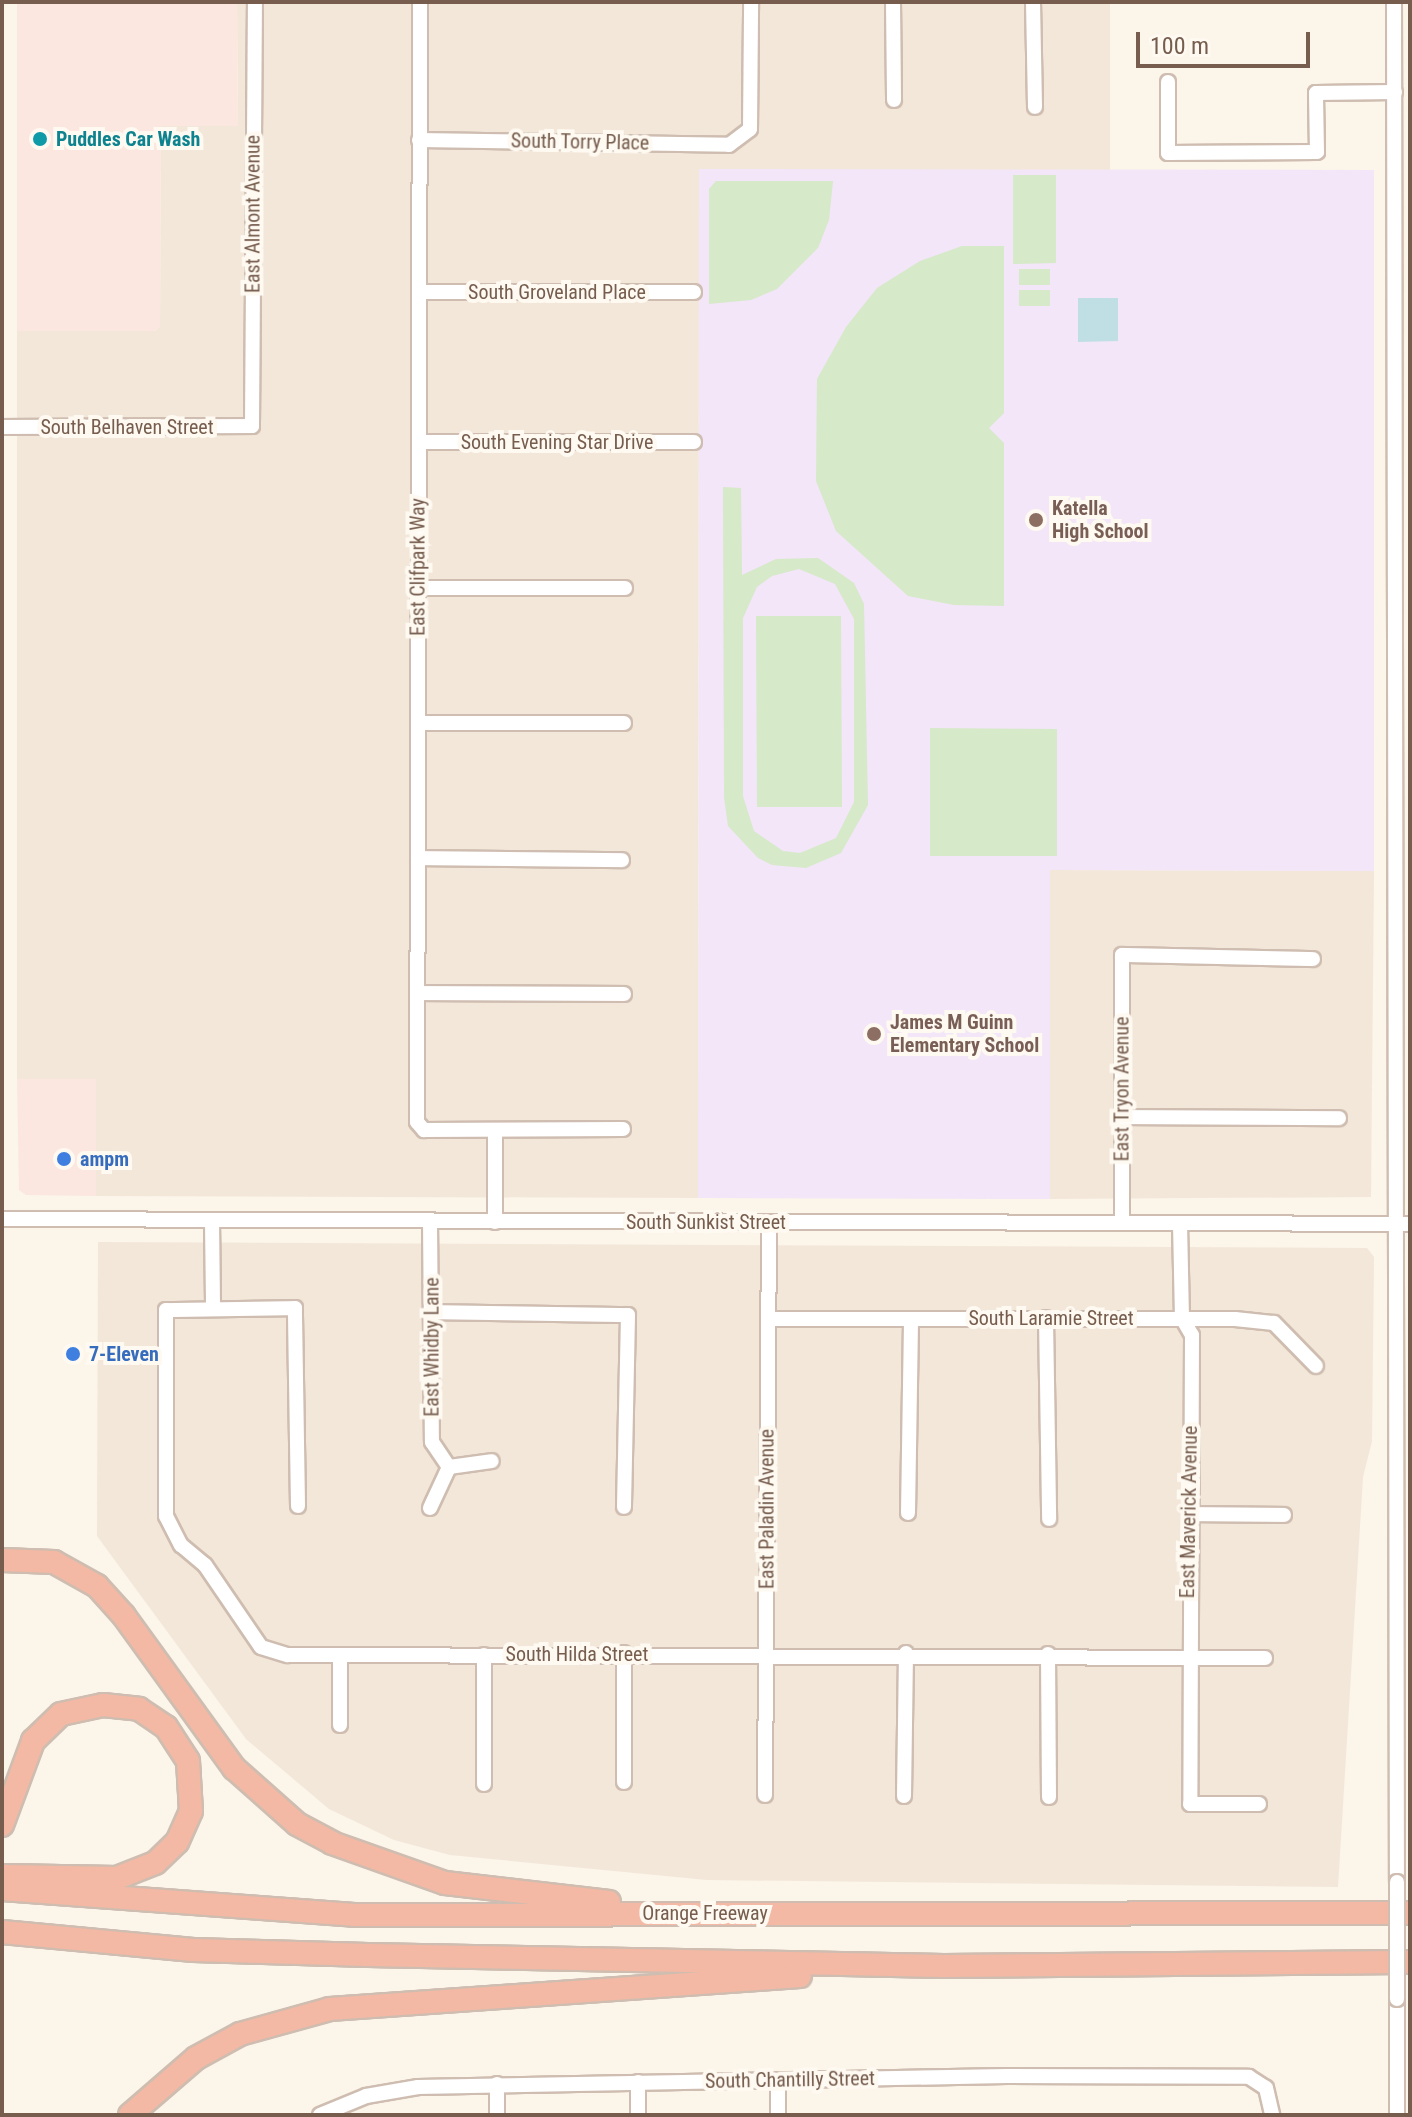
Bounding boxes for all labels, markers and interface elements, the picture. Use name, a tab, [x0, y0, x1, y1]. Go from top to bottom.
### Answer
scale bar	[1140, 16, 1314, 66]
text: 100 m	[1150, 32, 1209, 60]
place label: Puddles Car Wash	[56, 127, 200, 151]
street label: South Torry Place	[510, 129, 650, 155]
marker: Puddles Car Wash	[31, 130, 49, 148]
street label: East Almont Avenue	[241, 135, 265, 293]
street label: South Groveland Place	[468, 280, 646, 304]
street label: South Belhaven Street	[40, 415, 214, 439]
street label: South Evening Star Drive	[461, 430, 653, 454]
place label: Katella High School	[1052, 496, 1149, 543]
street label: East Clifpark Way	[406, 498, 430, 636]
marker: Katella High School	[1027, 511, 1045, 529]
place label: James M Guinn Elementary School	[890, 1010, 1039, 1057]
street label: East Tryon Avenue	[1110, 1016, 1134, 1162]
marker: James M Guinn Elementary School	[865, 1025, 883, 1043]
place label: ampm	[80, 1147, 129, 1171]
marker: ampm	[55, 1150, 73, 1168]
street label: South Sunkist Street	[626, 1210, 786, 1234]
street label: East Whidby Lane	[420, 1277, 444, 1417]
street label: South Laramie Street	[968, 1306, 1134, 1330]
place label: 7-Eleven	[89, 1342, 159, 1366]
marker: 7-Eleven	[64, 1345, 82, 1363]
street label: East Maverick Avenue	[1175, 1426, 1203, 1598]
street label: East Paladin Avenue	[755, 1429, 779, 1589]
street label: South Hilda Street	[506, 1642, 648, 1666]
street label: Orange Freeway	[642, 1901, 768, 1925]
street label: South Chantilly Street	[705, 2067, 875, 2093]

